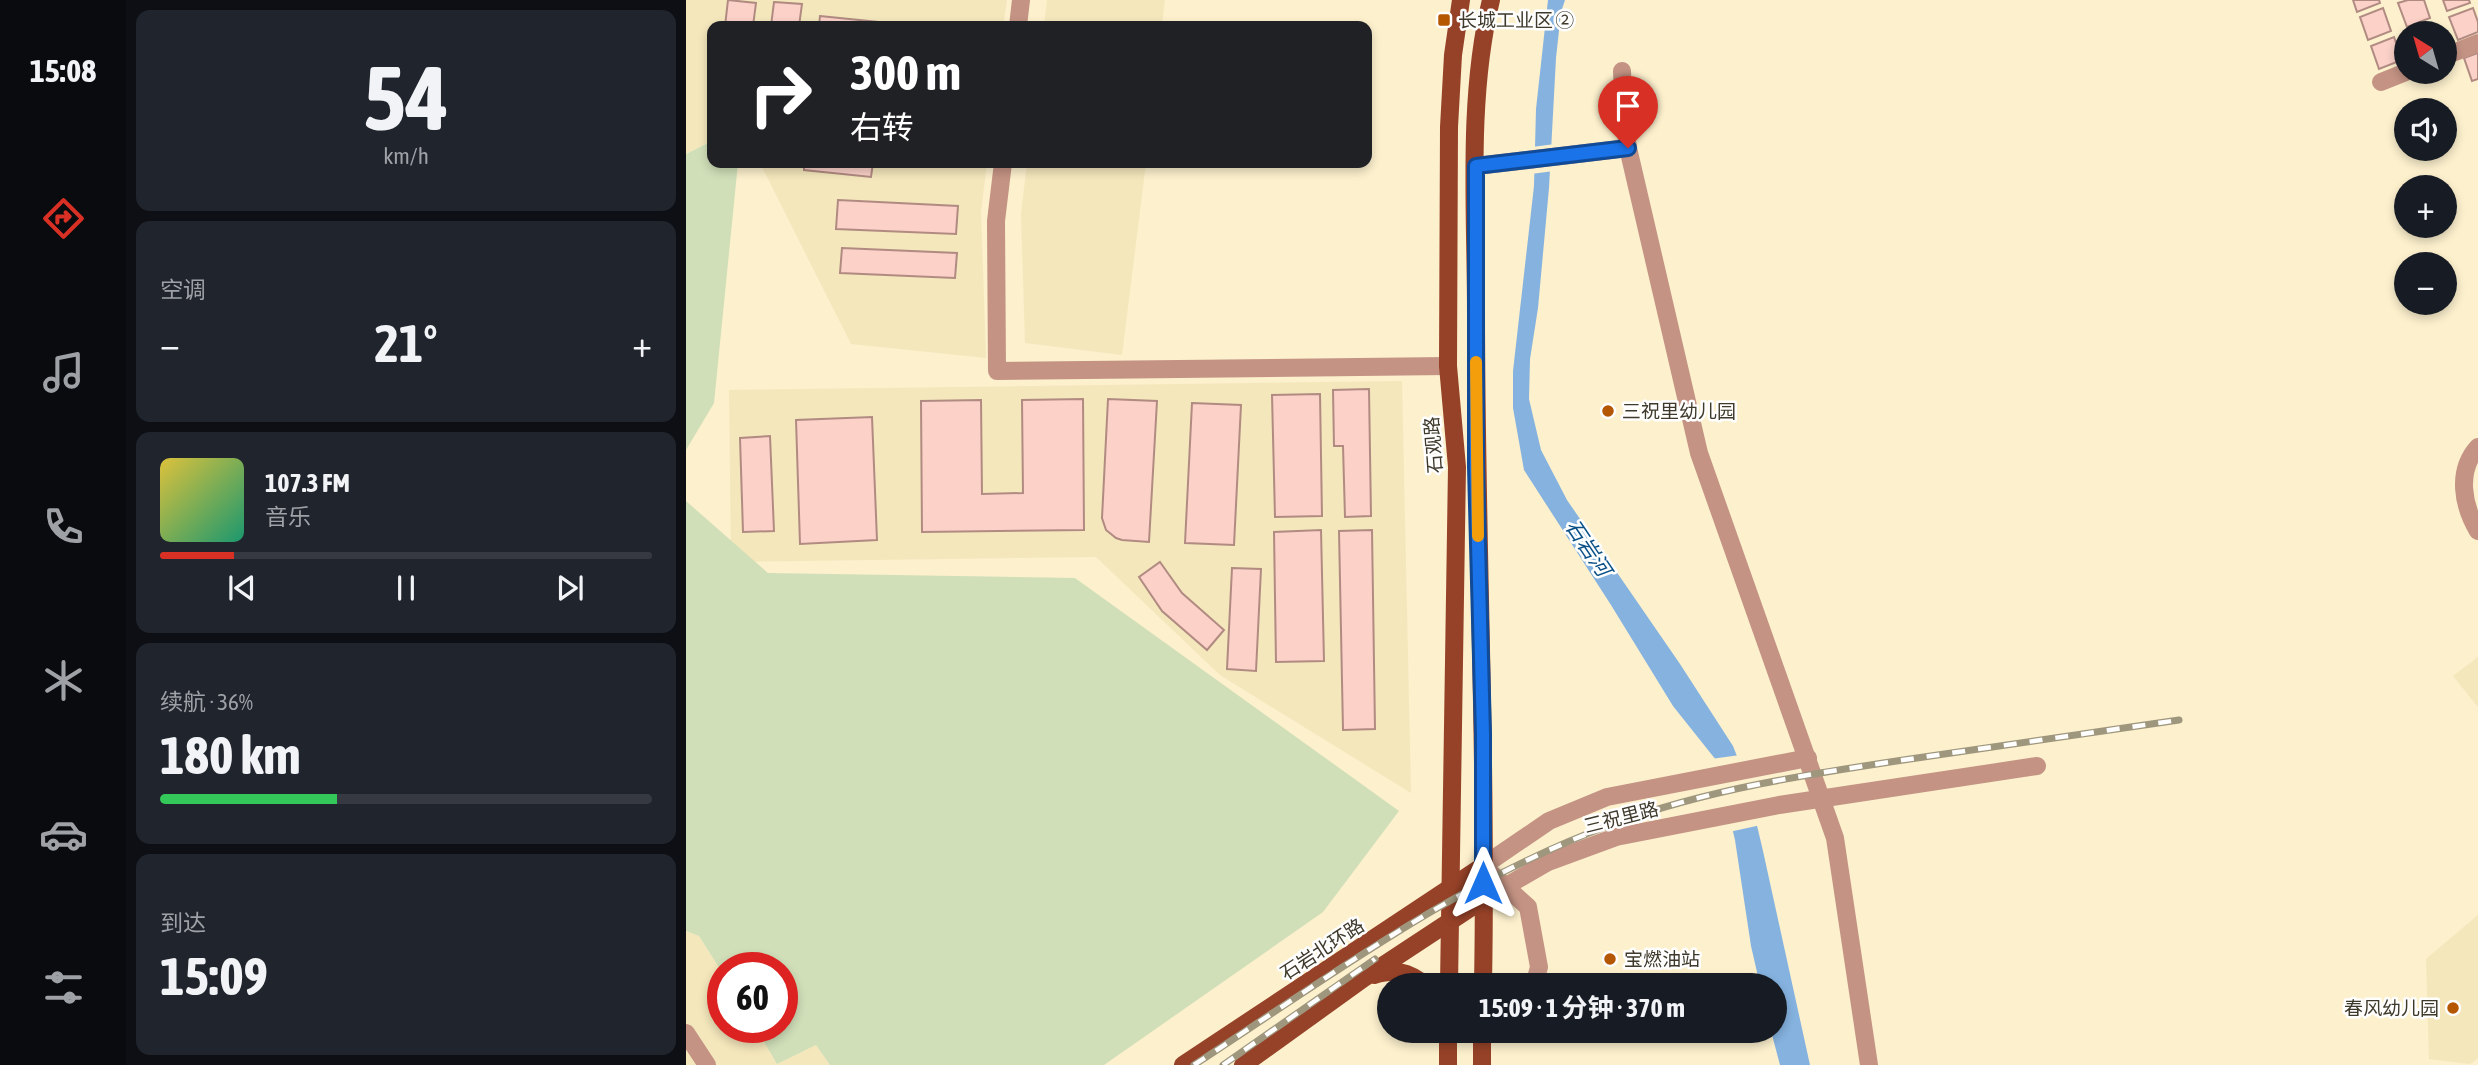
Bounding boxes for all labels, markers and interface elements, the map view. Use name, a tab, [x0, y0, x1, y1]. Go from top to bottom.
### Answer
place label: 长城工业区 ②	[1458, 9, 1575, 31]
marker: 长城工业区 ②	[1436, 12, 1452, 28]
north arrow	[2394, 21, 2457, 84]
map controls	[2394, 21, 2457, 315]
text: 300 m	[850, 44, 961, 100]
text: 54	[363, 45, 449, 149]
icon: right	[735, 49, 826, 140]
text: 15:08	[30, 52, 96, 89]
pin	[1598, 76, 1658, 148]
icon: arrive	[1609, 87, 1647, 125]
button: sound	[2394, 98, 2457, 161]
text: 右转	[850, 109, 914, 146]
text: km/h	[383, 143, 429, 169]
button: +	[2394, 175, 2457, 238]
icon: directions	[39, 194, 88, 243]
button: −	[2394, 252, 2457, 315]
text: 空调	[160, 277, 206, 303]
text: 21°	[374, 313, 438, 373]
text: −	[160, 322, 180, 365]
text: +	[632, 322, 652, 365]
icon: music	[39, 348, 88, 397]
place label: 三祝里幼儿园	[1622, 400, 1736, 422]
marker: 三祝里幼儿园	[1600, 403, 1616, 419]
street label: 石观路	[1420, 416, 1446, 474]
text: 107.3 FM	[265, 468, 350, 498]
icon: phone	[39, 502, 88, 551]
text: 音乐	[265, 504, 311, 530]
water label: 石岩河	[1561, 515, 1619, 584]
icon: previous	[223, 569, 261, 607]
icon: pause	[387, 569, 425, 607]
icon: next	[551, 569, 589, 607]
icon: climate	[39, 656, 88, 705]
text: 续航 · 36%	[160, 689, 253, 715]
text: 180 km	[160, 725, 301, 785]
street label: 三祝里路	[1581, 797, 1661, 837]
icon: car	[39, 810, 88, 859]
position arrow	[1446, 846, 1520, 920]
text: 到达	[160, 910, 206, 936]
street label: 石岩北环路	[1276, 914, 1368, 984]
text: 15:09	[160, 946, 268, 1006]
place label: 宝燃油站	[1624, 948, 1700, 970]
marker: 宝燃油站	[1602, 951, 1618, 967]
speed limit sign: 60	[707, 952, 798, 1043]
icon: filters	[39, 963, 88, 1012]
text: 15:09 · 1 分钟 · 370 m	[1479, 993, 1685, 1023]
place label: 春风幼儿园	[2344, 997, 2439, 1019]
marker: 春风幼儿园	[2445, 1000, 2461, 1016]

